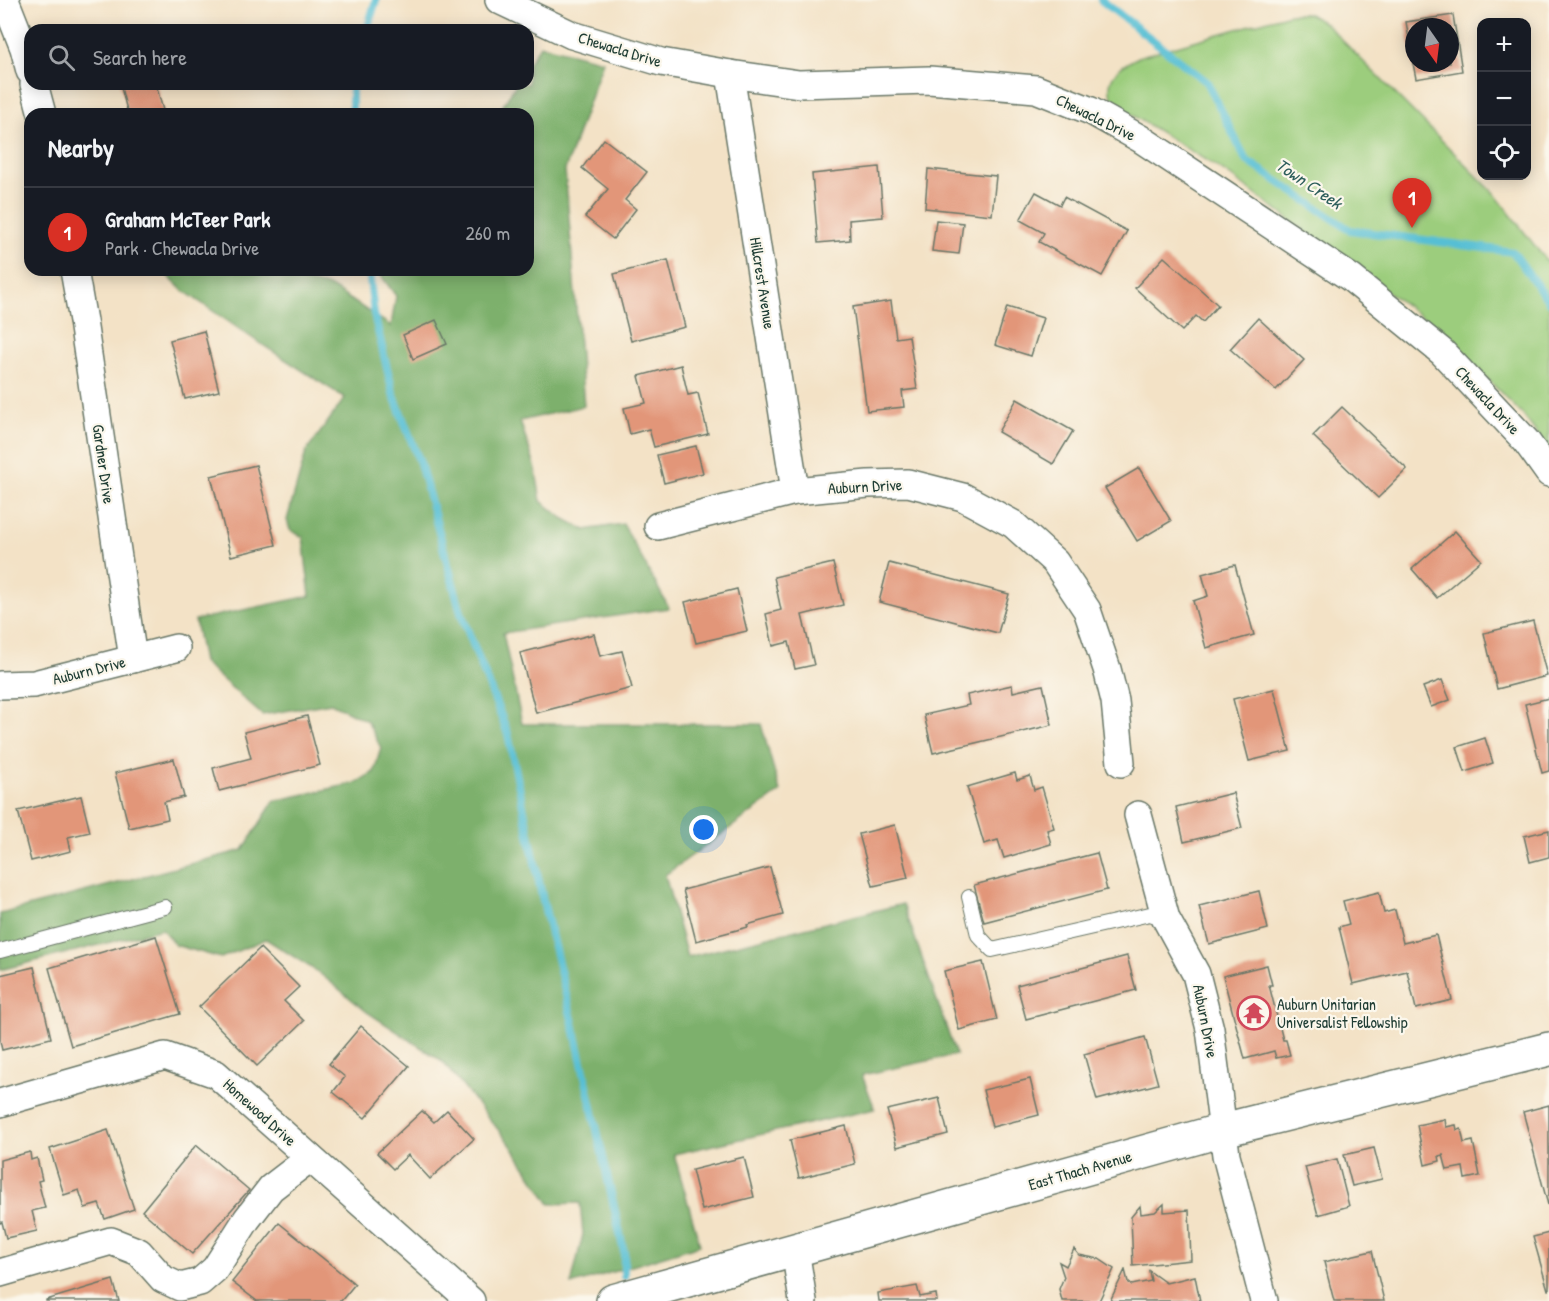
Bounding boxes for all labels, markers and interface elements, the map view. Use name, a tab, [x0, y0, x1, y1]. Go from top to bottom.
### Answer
north arrow	[1405, 18, 1459, 72]
map controls	[1477, 18, 1531, 180]
button: +	[1477, 18, 1531, 72]
search box	[24, 24, 534, 90]
street label: Chewacla Drive	[576, 26, 665, 72]
icon: search	[45, 41, 78, 74]
text: Search here	[93, 42, 187, 72]
button: −	[1477, 72, 1531, 126]
street label: Chewacla Drive	[1052, 88, 1140, 146]
button: locate	[1477, 126, 1531, 180]
text: Nearby	[48, 130, 114, 165]
water label: Town Creek	[1271, 152, 1349, 216]
pin: 1	[1392, 178, 1432, 228]
text: Graham McTeer Park	[105, 204, 270, 234]
text: 1	[64, 219, 71, 246]
text: 260 m	[466, 219, 510, 246]
text: Park · Chewacla Drive	[105, 234, 259, 261]
street label: Hillcrest Avenue	[745, 236, 781, 331]
street label: Chewacla Drive	[1451, 361, 1526, 439]
street label: Gardner Drive	[88, 423, 121, 506]
street label: Auburn Drive	[827, 473, 903, 499]
street label: Auburn Drive	[50, 650, 128, 690]
your location	[689, 815, 718, 844]
street label: Auburn Drive	[1188, 982, 1224, 1060]
place label: Auburn Unitarian Universalist Fellowship	[1277, 993, 1408, 1033]
temple icon: Auburn Unitarian Universalist Fellowship	[1236, 995, 1272, 1031]
street label: Homewood Drive	[219, 1073, 302, 1151]
street label: East Thach Avenue	[1026, 1145, 1135, 1195]

